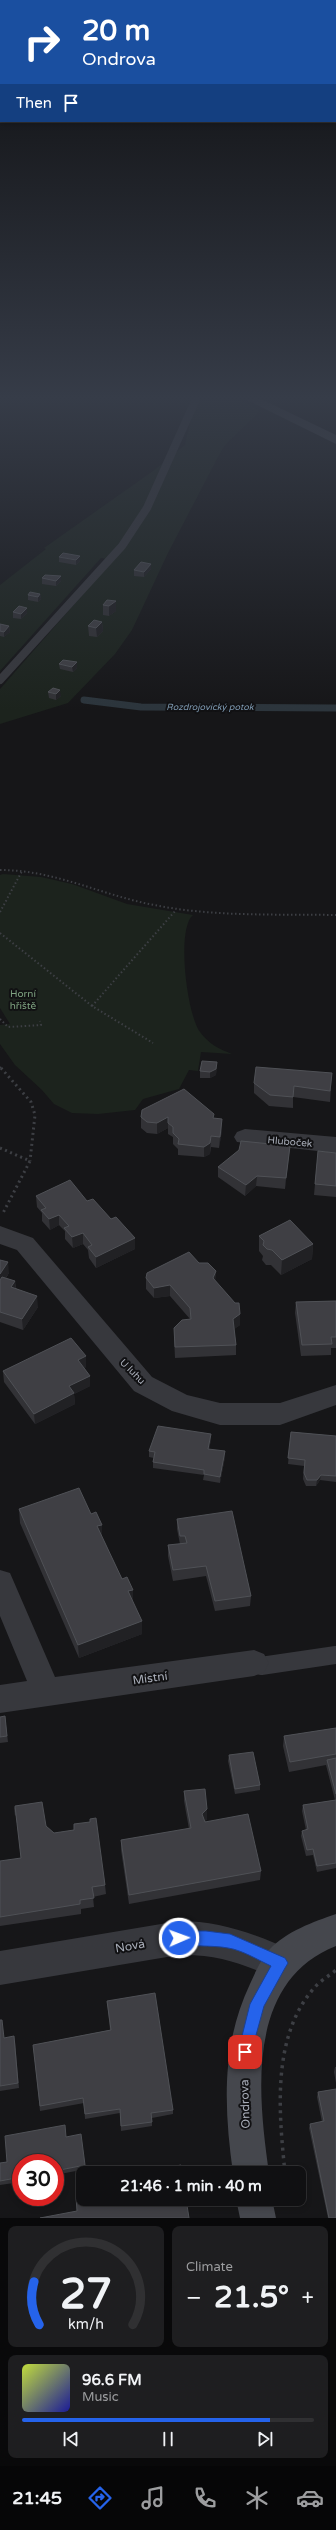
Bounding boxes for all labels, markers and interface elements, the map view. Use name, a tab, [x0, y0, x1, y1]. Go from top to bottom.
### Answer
text: 20 m	[82, 14, 150, 48]
icon: right	[16, 16, 68, 68]
text: Ondrova	[82, 48, 156, 70]
icon: arrive	[60, 92, 82, 114]
text: Then	[16, 94, 52, 112]
water label: Rozdrojovický potok	[166, 702, 255, 713]
park label: Horní hřiště	[10, 988, 37, 1012]
street label: Hluboček	[267, 1134, 313, 1150]
street label: U luhu	[117, 1357, 147, 1387]
street label: Místní	[132, 1669, 168, 1687]
position arrow	[158, 1917, 200, 1959]
street label: Nová	[114, 1937, 146, 1955]
pin	[228, 2035, 262, 2069]
icon: arrive	[234, 2041, 256, 2063]
street label: Ondrova	[237, 2079, 253, 2129]
speed limit sign: 30	[12, 2154, 64, 2206]
text: 21:46 · 1 min · 40 m	[120, 2177, 262, 2195]
text: Climate	[186, 2259, 233, 2275]
text: 27	[60, 2269, 112, 2319]
text: 21.5°	[214, 2279, 289, 2316]
text: −	[186, 2285, 202, 2311]
text: +	[302, 2285, 314, 2311]
text: km/h	[68, 2315, 104, 2332]
text: 96.6 FM	[82, 2371, 142, 2389]
text: Music	[82, 2389, 119, 2405]
icon: previous	[60, 2428, 82, 2450]
icon: pause	[157, 2428, 179, 2450]
icon: next	[254, 2428, 276, 2450]
icon: directions	[86, 2484, 114, 2512]
icon: music	[139, 2484, 167, 2512]
icon: phone	[191, 2484, 219, 2512]
icon: climate	[243, 2484, 271, 2512]
icon: car	[296, 2484, 324, 2512]
text: 21:45	[12, 2487, 62, 2509]

